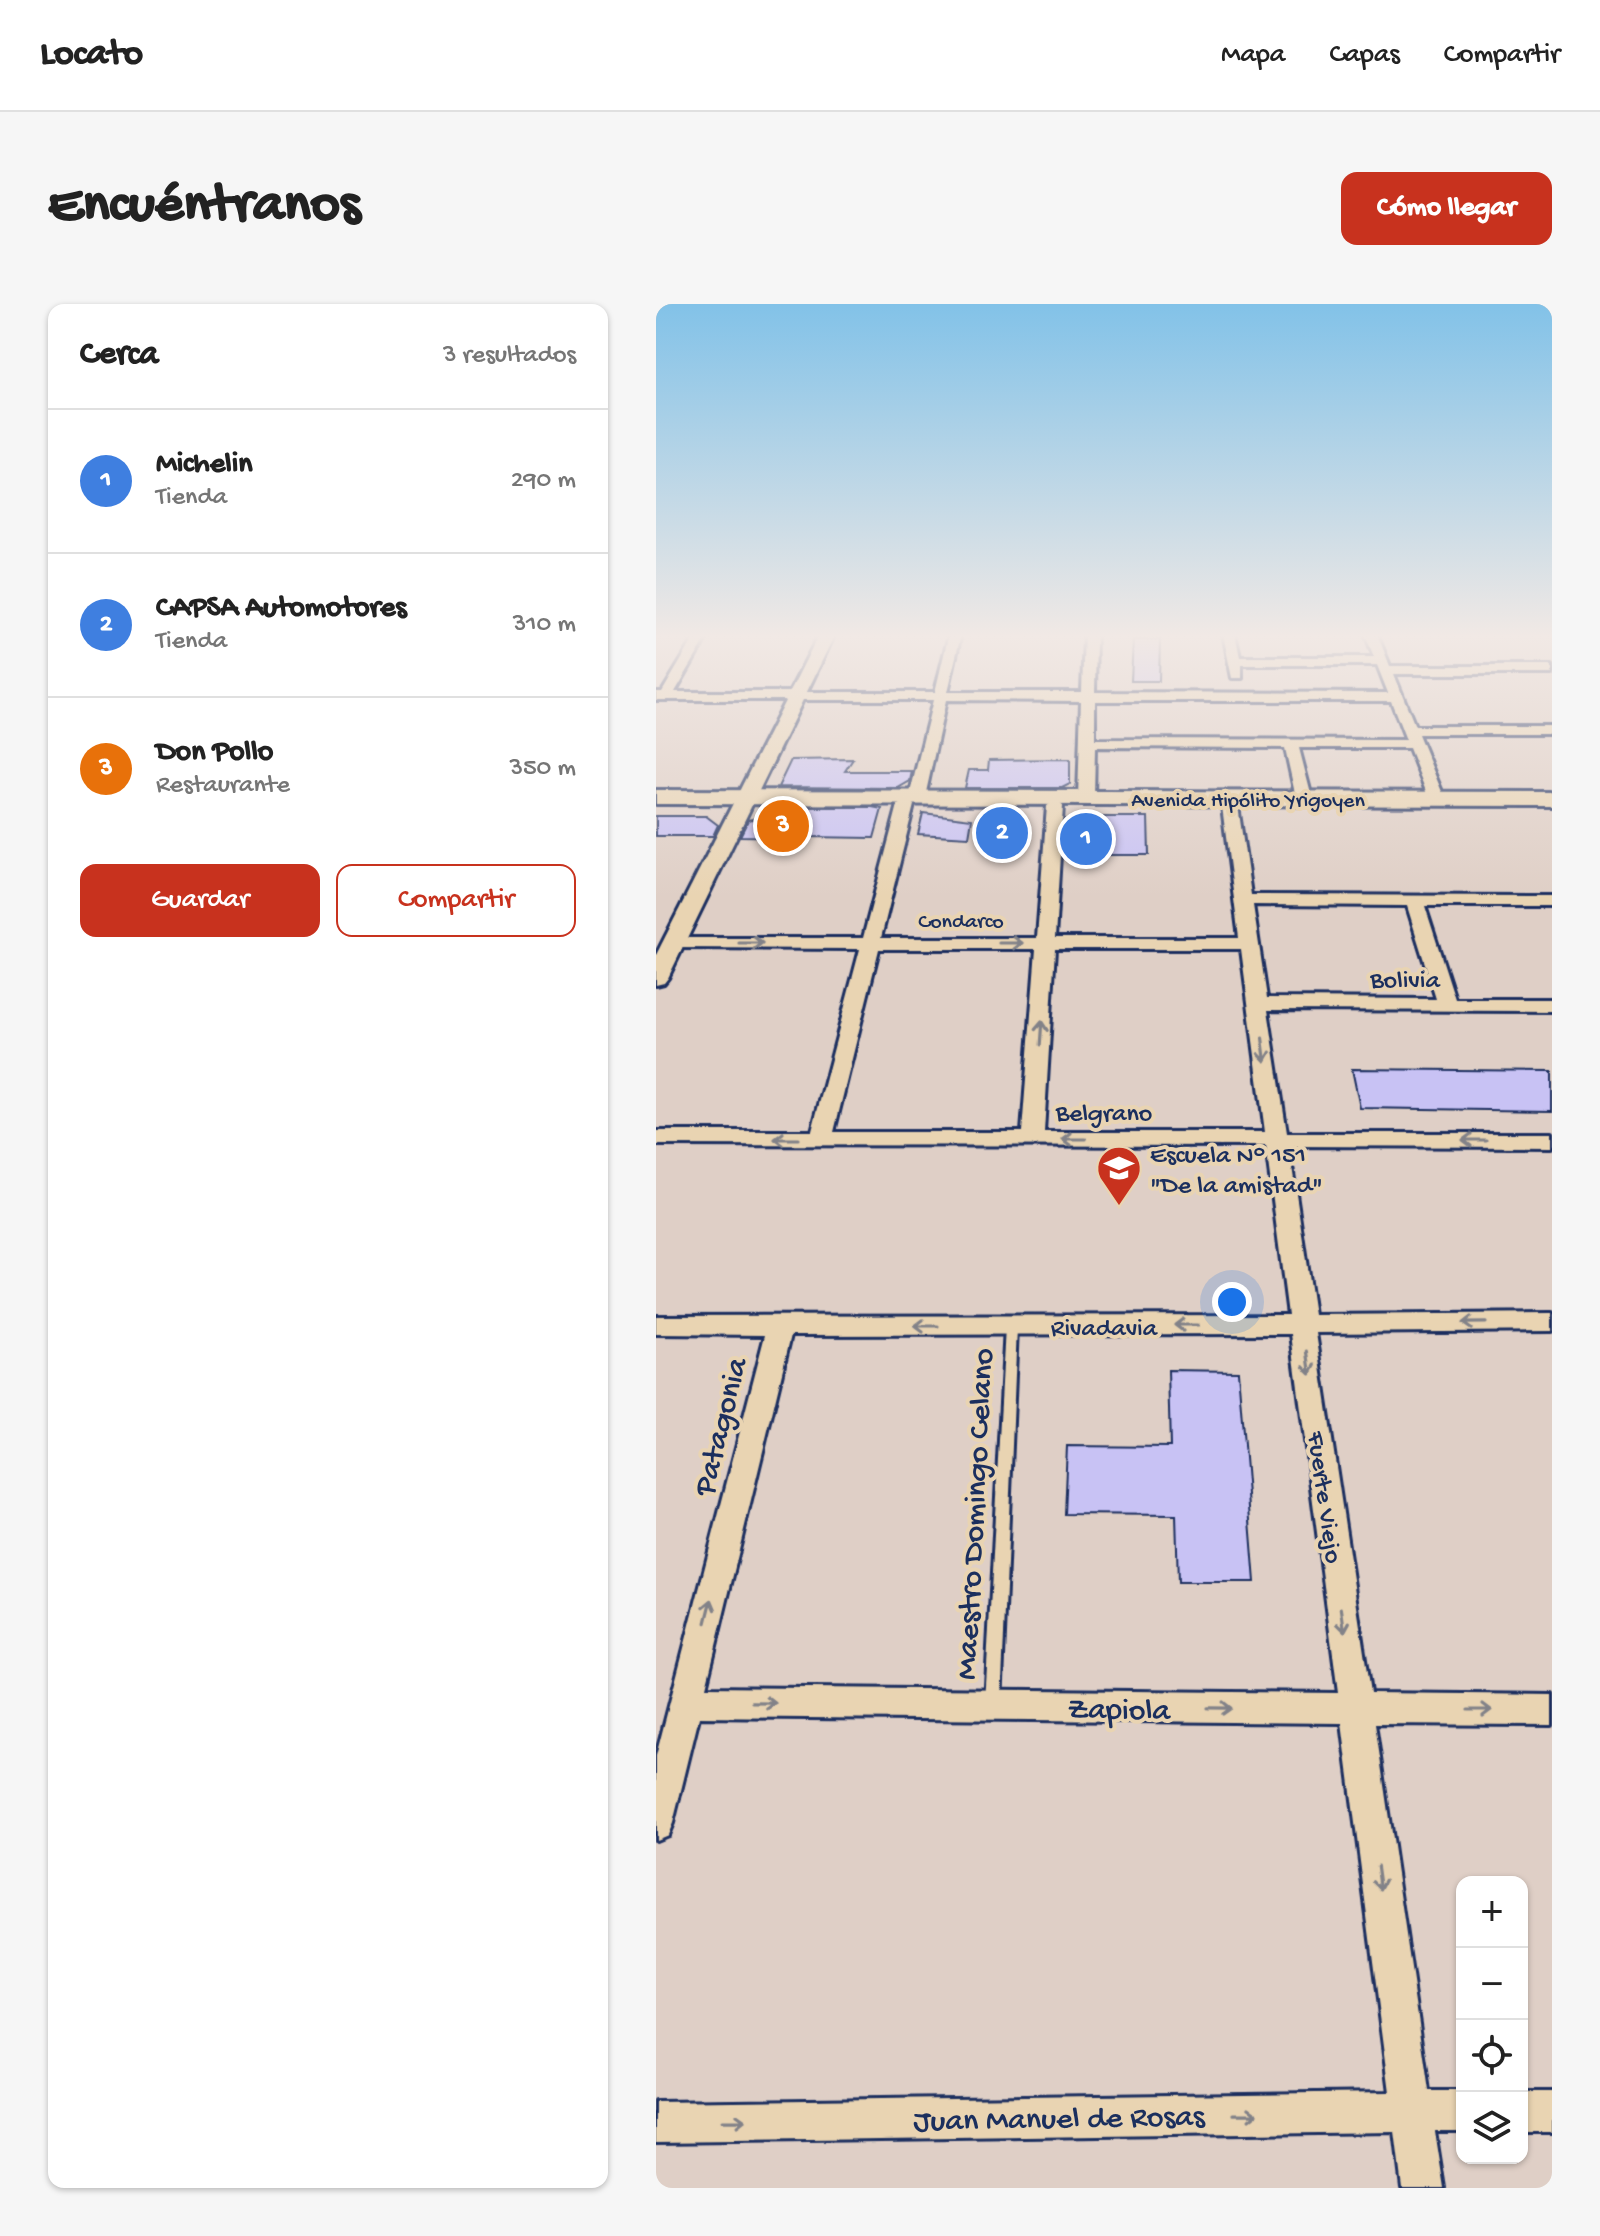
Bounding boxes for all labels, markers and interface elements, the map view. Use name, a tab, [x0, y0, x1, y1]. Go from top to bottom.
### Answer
text: Locato	[40, 33, 143, 77]
text: Mapa	[1221, 39, 1285, 72]
text: Capas	[1329, 39, 1400, 72]
text: Compartir	[1444, 39, 1560, 72]
button: Cómo llegar	[1341, 172, 1552, 245]
text: Encuéntranos	[48, 175, 360, 241]
text: Cerca	[80, 336, 158, 376]
text: 3 resultados	[443, 341, 576, 372]
text: Michelin	[156, 448, 252, 483]
text: 1	[101, 466, 111, 497]
text: 290 m	[511, 466, 576, 497]
text: Tienda	[156, 483, 227, 514]
text: CAPSA Automotores	[156, 592, 407, 627]
text: 2	[100, 610, 112, 641]
text: 310 m	[513, 610, 576, 641]
text: Tienda	[156, 627, 227, 658]
text: Don Pollo	[156, 736, 273, 771]
text: 3	[99, 754, 113, 785]
text: 350 m	[509, 754, 576, 785]
text: Restaurante	[156, 771, 290, 802]
street label: Avenida Hipólito Yrigoyen	[1131, 789, 1365, 815]
pin: 3	[757, 796, 809, 856]
pin: 2	[976, 803, 1028, 863]
pin: 1	[1060, 809, 1112, 869]
button: Guardar	[80, 864, 320, 937]
button: Compartir	[336, 864, 576, 937]
street label: Condarco	[918, 910, 1004, 936]
one-way arrow	[737, 935, 764, 951]
one-way arrow	[997, 935, 1024, 951]
street label: Bolivia	[1369, 967, 1441, 998]
one-way arrow	[1034, 1020, 1049, 1046]
one-way arrow	[1256, 1036, 1271, 1063]
street label: Belgrano	[1055, 1100, 1152, 1131]
one-way arrow	[773, 1131, 800, 1147]
one-way arrow	[1061, 1131, 1088, 1146]
one-way arrow	[1461, 1132, 1488, 1148]
place label: Escuela N° 151 "De la amistad"	[1150, 1142, 1323, 1203]
school or university icon: Escuela N° 151 "De la amistad"	[1095, 1144, 1143, 1207]
your location	[1212, 1282, 1252, 1322]
street label: Rivadavia	[1051, 1315, 1159, 1346]
one-way arrow	[1461, 1315, 1488, 1331]
one-way arrow	[1173, 1317, 1200, 1333]
one-way arrow	[913, 1318, 940, 1334]
street label: Maestro Domingo Celano	[949, 1347, 1005, 1681]
one-way arrow	[1302, 1349, 1317, 1375]
street label: Patagonia	[687, 1353, 759, 1501]
street label: Fuerte Viejo	[1298, 1429, 1347, 1566]
one-way arrow	[702, 1599, 717, 1625]
one-way arrow	[1336, 1607, 1351, 1632]
street label: Zapiola	[1067, 1692, 1172, 1732]
one-way arrow	[750, 1695, 777, 1710]
one-way arrow	[1206, 1700, 1233, 1716]
one-way arrow	[1466, 1702, 1493, 1718]
one-way arrow	[1372, 1865, 1387, 1890]
map controls	[1456, 1876, 1528, 2164]
button: +	[1456, 1876, 1528, 1948]
button: −	[1456, 1948, 1528, 2020]
button: locate	[1456, 2020, 1528, 2092]
button: layers	[1456, 2092, 1528, 2164]
street label: Juan Manuel de Rosas	[913, 2099, 1206, 2143]
one-way arrow	[1232, 2106, 1259, 2121]
one-way arrow	[720, 2113, 747, 2129]

